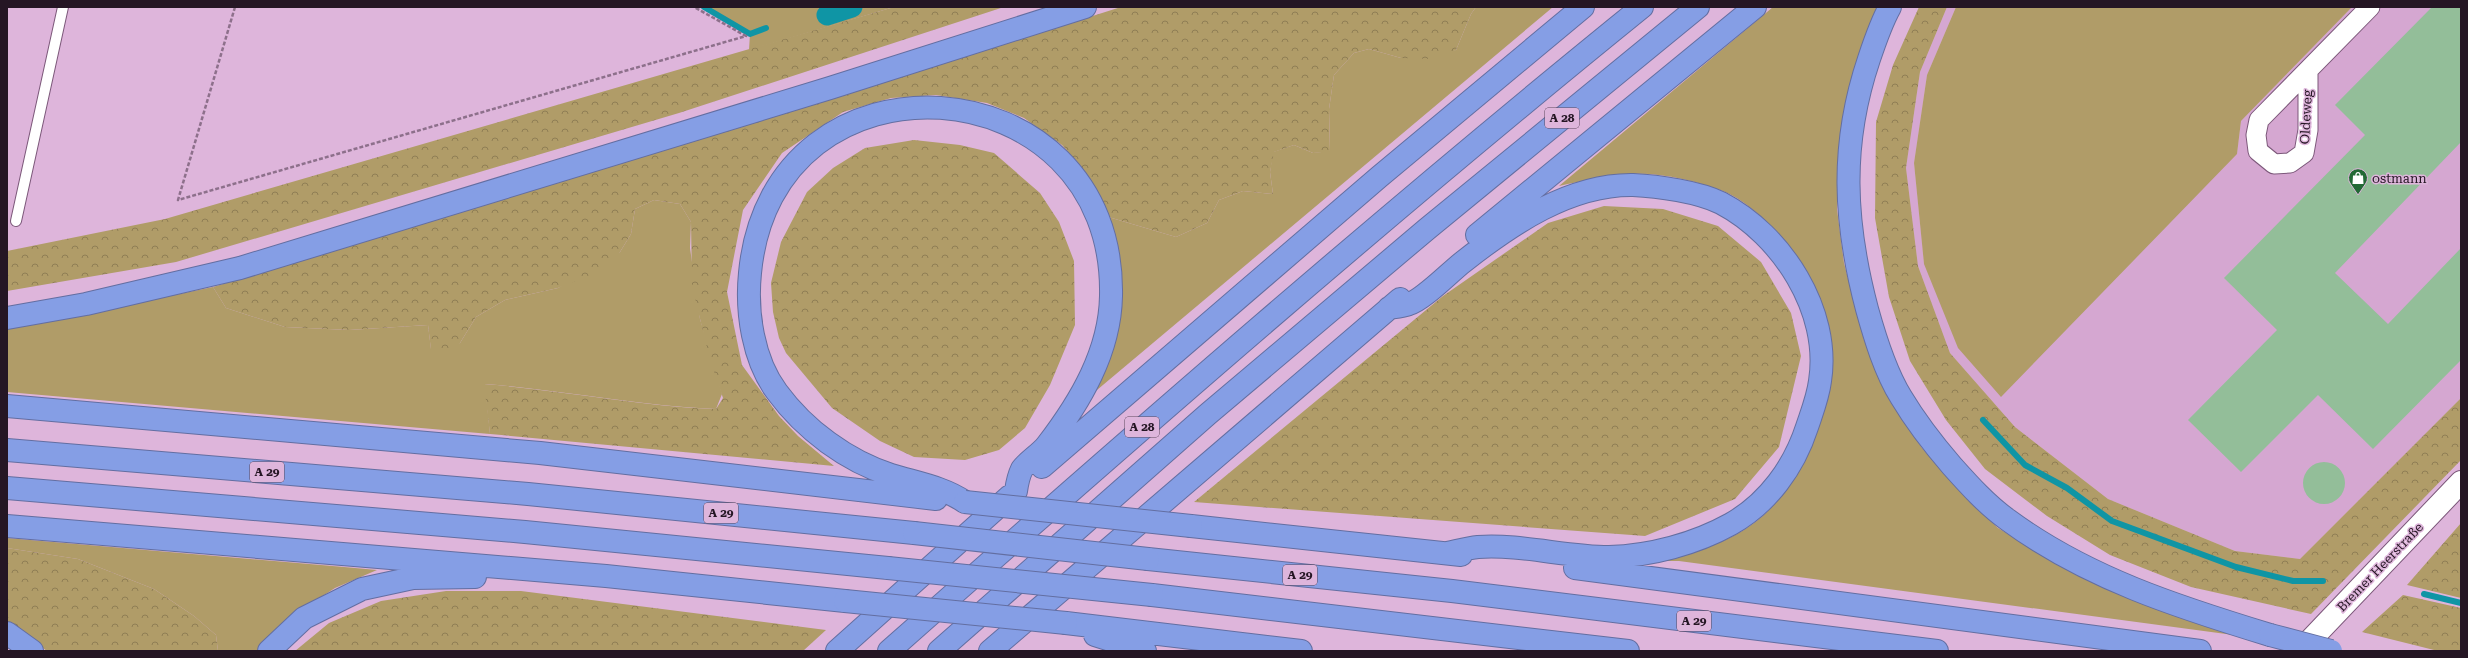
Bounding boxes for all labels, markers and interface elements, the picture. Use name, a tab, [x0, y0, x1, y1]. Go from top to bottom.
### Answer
street label: Oldeweg	[2297, 89, 2315, 145]
road number: A 28	[1545, 108, 1579, 128]
shop icon: ostmann	[2347, 167, 2369, 195]
place label: ostmann	[2372, 171, 2427, 186]
road number: A 28	[1125, 417, 1159, 437]
road number: A 29	[250, 462, 284, 482]
road number: A 29	[704, 503, 738, 523]
street label: Bremer Heerstraße	[2334, 519, 2426, 615]
road number: A 29	[1283, 565, 1317, 585]
road number: A 29	[1677, 611, 1711, 631]

